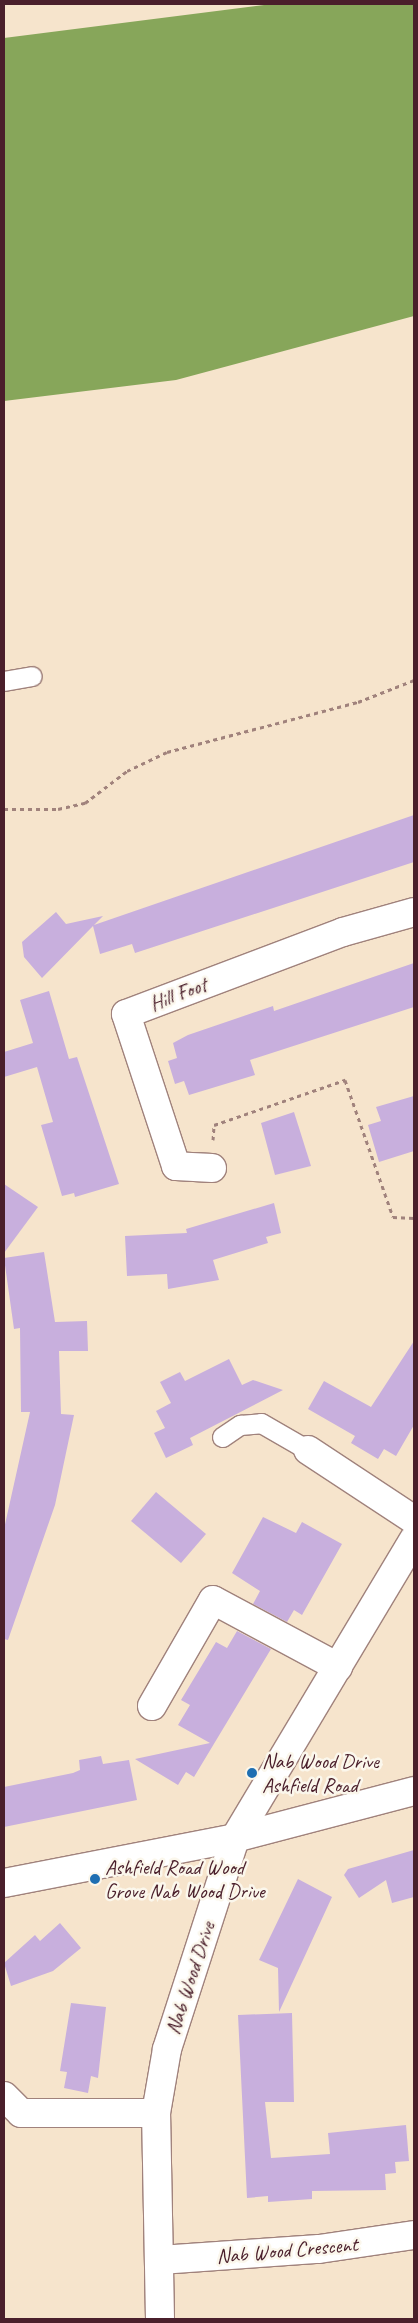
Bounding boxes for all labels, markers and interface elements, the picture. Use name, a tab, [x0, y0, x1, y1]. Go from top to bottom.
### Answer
street label: Hill Foot	[146, 972, 210, 1016]
place label: Nab Wood Drive Ashfield Road	[262, 1748, 379, 1798]
marker: Nab Wood Drive Ashfield Road	[246, 1767, 258, 1779]
place label: Ashfield Road Wood Grove Nab Wood Drive	[105, 1854, 266, 1904]
marker: Ashfield Road Wood Grove Nab Wood Drive	[89, 1873, 101, 1885]
street label: Nab Wood Drive	[160, 1918, 220, 2038]
street label: Nab Wood Crescent	[215, 2231, 359, 2269]

